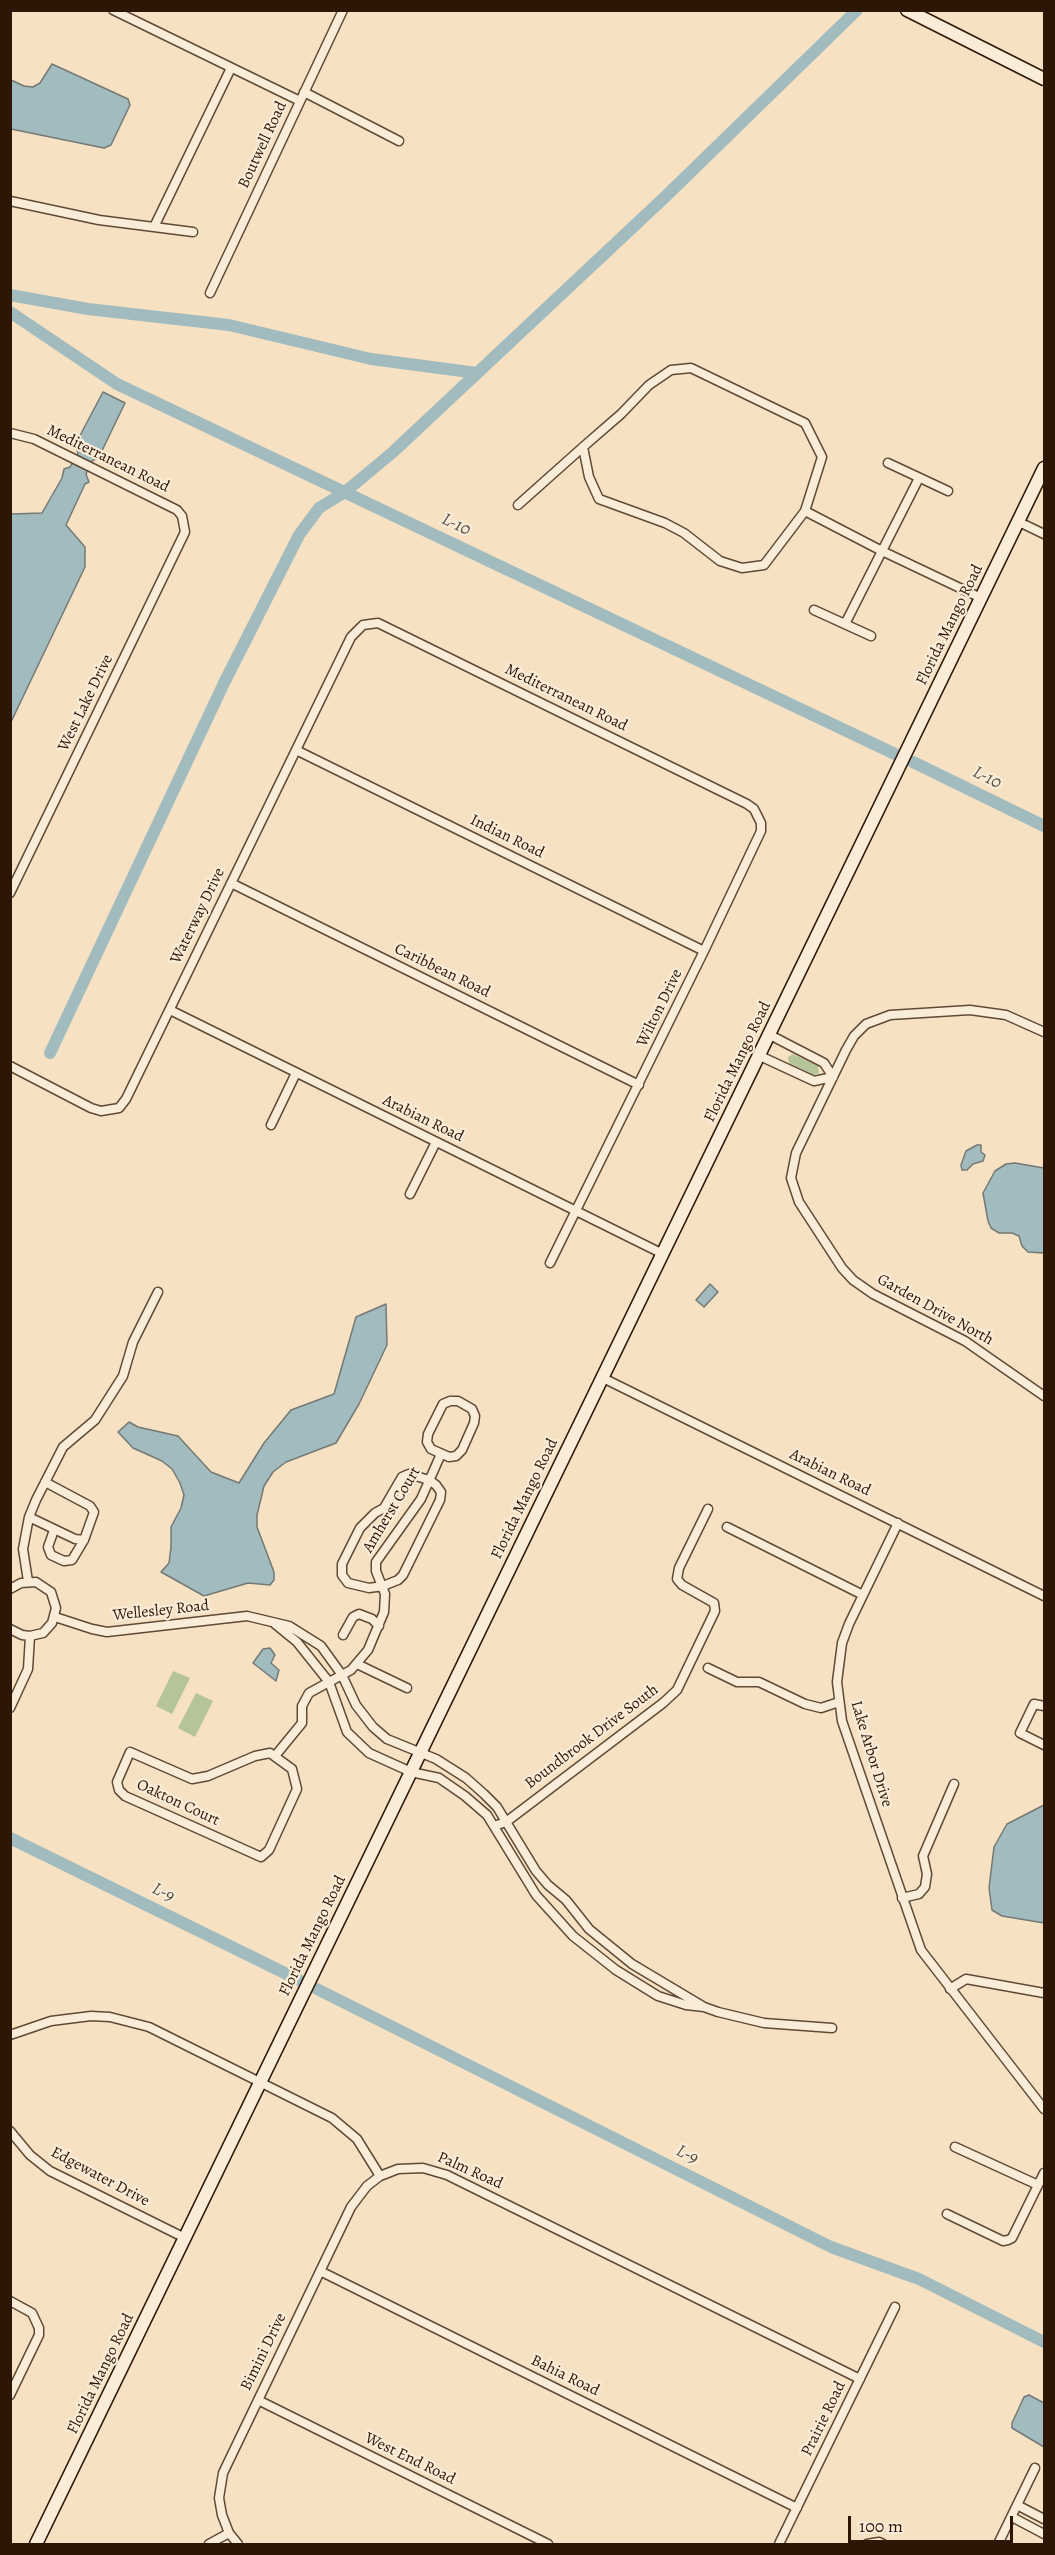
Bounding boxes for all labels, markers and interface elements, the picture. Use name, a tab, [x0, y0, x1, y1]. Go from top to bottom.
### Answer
street label: Boutwell Road	[234, 98, 292, 192]
street label: Mediterranean Road	[44, 421, 172, 497]
water label: L-10	[438, 509, 474, 541]
street label: Florida Mango Road	[912, 561, 988, 689]
street label: West Lake Drive	[54, 652, 118, 754]
street label: Mediterranean Road	[502, 660, 630, 736]
water label: L-10	[969, 762, 1005, 794]
street label: Indian Road	[467, 811, 547, 863]
street label: Waterway Drive	[167, 865, 229, 967]
street label: Caribbean Road	[391, 940, 493, 1002]
street label: Wilton Drive	[633, 966, 687, 1050]
street label: Florida Mango Road	[700, 998, 776, 1126]
street label: Arabian Road	[379, 1091, 467, 1147]
street label: Garden Drive North	[874, 1270, 996, 1350]
street label: Florida Mango Road	[487, 1435, 563, 1563]
street label: Arabian Road	[786, 1445, 874, 1501]
street label: Amherst Court	[359, 1464, 425, 1556]
street label: Wellesley Road	[112, 1596, 210, 1626]
street label: Boundbrook Drive South	[521, 1681, 663, 1793]
street label: Lake Arbor Drive	[846, 1699, 896, 1809]
street label: Oakton Court	[133, 1775, 223, 1831]
street label: Florida Mango Road	[275, 1872, 351, 2000]
water label: L-9	[148, 1878, 178, 1908]
water label: L-9	[672, 2140, 702, 2170]
street label: Edgewater Drive	[47, 2143, 153, 2211]
street label: Palm Road	[434, 2148, 506, 2194]
street label: Florida Mango Road	[63, 2310, 139, 2438]
street label: Bimini Drive	[237, 2310, 291, 2394]
street label: Bahia Road	[528, 2351, 602, 2401]
street label: Prairie Road	[798, 2378, 850, 2460]
street label: West End Road	[361, 2429, 459, 2489]
scale bar	[851, 2504, 1016, 2542]
text: 100 m	[859, 2514, 903, 2538]

